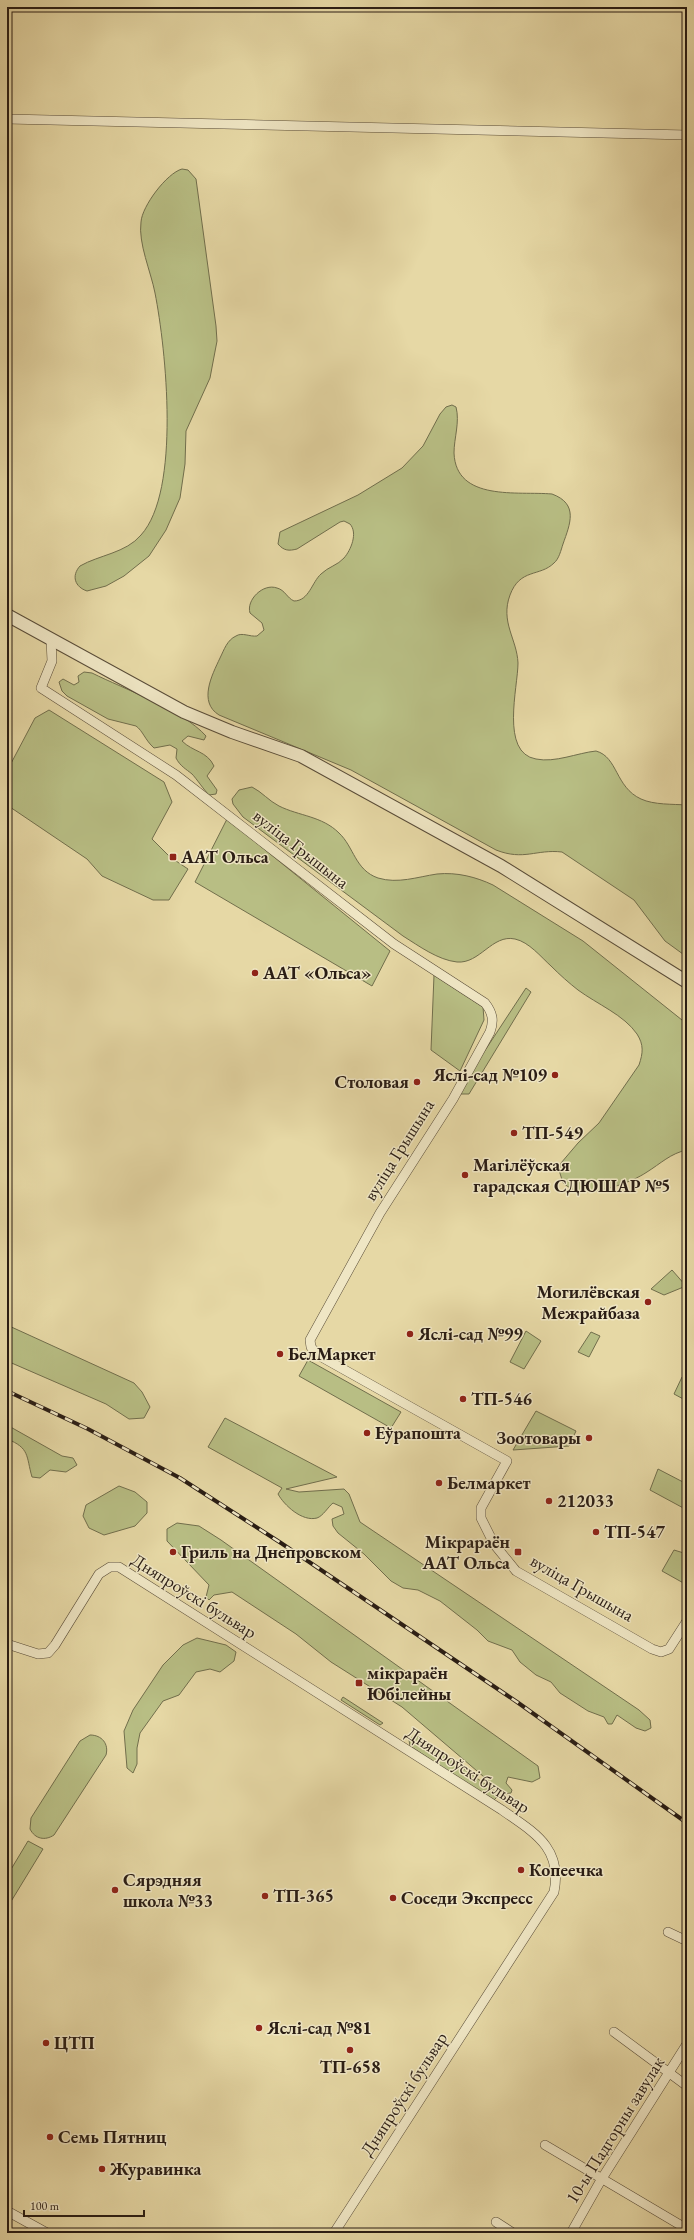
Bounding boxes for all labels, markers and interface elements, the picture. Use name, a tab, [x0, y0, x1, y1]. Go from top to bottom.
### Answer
street label: вуліца Грышына	[249, 804, 355, 894]
place label: ААТ Ольса	[180, 845, 269, 868]
marker: ААТ Ольса	[168, 852, 178, 862]
place label: ААТ «Ольса»	[262, 961, 372, 984]
marker: ААТ «Ольса»	[250, 968, 260, 978]
place label: Яслі-сад №109	[432, 1063, 547, 1086]
place label: Столовая	[334, 1070, 409, 1093]
marker: Яслі-сад №109	[550, 1070, 560, 1080]
marker: Столовая	[412, 1077, 422, 1087]
street label: вуліца Грышына	[358, 1094, 439, 1205]
place label: ТП-549	[522, 1121, 583, 1144]
marker: ТП-549	[509, 1128, 519, 1138]
place label: Магілёўская гарадская СДЮШАР №5	[473, 1153, 671, 1197]
marker: Магілёўская гарадская СДЮШАР №5	[460, 1170, 470, 1180]
place label: Могилёвская Межрайбаза	[536, 1280, 640, 1324]
marker: Могилёвская Межрайбаза	[643, 1297, 653, 1307]
place label: Яслі-сад №99	[417, 1322, 523, 1345]
marker: Яслі-сад №99	[405, 1329, 415, 1339]
place label: БелМаркет	[288, 1342, 376, 1365]
marker: БелМаркет	[275, 1349, 285, 1359]
place label: ТП-546	[471, 1387, 532, 1410]
marker: ТП-546	[458, 1394, 468, 1404]
place label: Еўрапошта	[375, 1421, 461, 1444]
place label: Зоотовары	[496, 1426, 581, 1449]
marker: Еўрапошта	[362, 1428, 372, 1438]
marker: Зоотовары	[584, 1433, 594, 1443]
place label: Белмаркет	[447, 1471, 531, 1494]
marker: Белмаркет	[434, 1478, 444, 1488]
place label: 212033	[557, 1489, 614, 1512]
marker: 212033	[544, 1496, 554, 1506]
place label: ТП-547	[604, 1520, 665, 1543]
marker: ТП-547	[591, 1527, 601, 1537]
place label: Мікрараён ААТ Ольса	[421, 1530, 511, 1574]
place label: Гриль на Днепровском	[181, 1540, 362, 1563]
marker: Гриль на Днепровском	[168, 1547, 178, 1557]
marker: Мікрараён ААТ Ольса	[513, 1547, 523, 1557]
street label: Дняпроўскі бульвар	[127, 1548, 261, 1643]
street label: вуліца Грышына	[526, 1549, 639, 1627]
place label: мікрараён Юбілейны	[367, 1661, 451, 1705]
marker: мікрараён Юбілейны	[354, 1678, 364, 1688]
street label: Дняпроўскі бульвар	[402, 1721, 535, 1818]
place label: Копеечка	[529, 1858, 603, 1881]
marker: Копеечка	[516, 1865, 526, 1875]
place label: Сярэдняя школа №33	[123, 1868, 213, 1912]
place label: ТП-365	[273, 1884, 334, 1907]
marker: Сярэдняя школа №33	[110, 1885, 120, 1895]
place label: Соседи Экспресс	[401, 1886, 533, 1909]
marker: ТП-365	[260, 1891, 270, 1901]
marker: Соседи Экспресс	[388, 1893, 398, 1903]
place label: Яслі-сад №81	[266, 2016, 372, 2039]
marker: Яслі-сад №81	[254, 2023, 264, 2033]
street label: Дняпроўскі бульвар	[355, 2027, 452, 2160]
place label: ЦТП	[54, 2031, 95, 2054]
marker: ЦТП	[41, 2038, 51, 2048]
marker: ТП-658	[345, 2045, 355, 2055]
street label: 10-ы Падгорны завулак	[560, 2052, 669, 2207]
place label: ТП-658	[320, 2055, 380, 2078]
place label: Семь Пятниц	[58, 2125, 167, 2148]
marker: Семь Пятниц	[45, 2132, 55, 2142]
place label: Журавинка	[109, 2157, 201, 2180]
marker: Журавинка	[97, 2164, 107, 2174]
scale bar	[24, 2192, 144, 2218]
text: 100 m	[30, 2198, 60, 2214]

